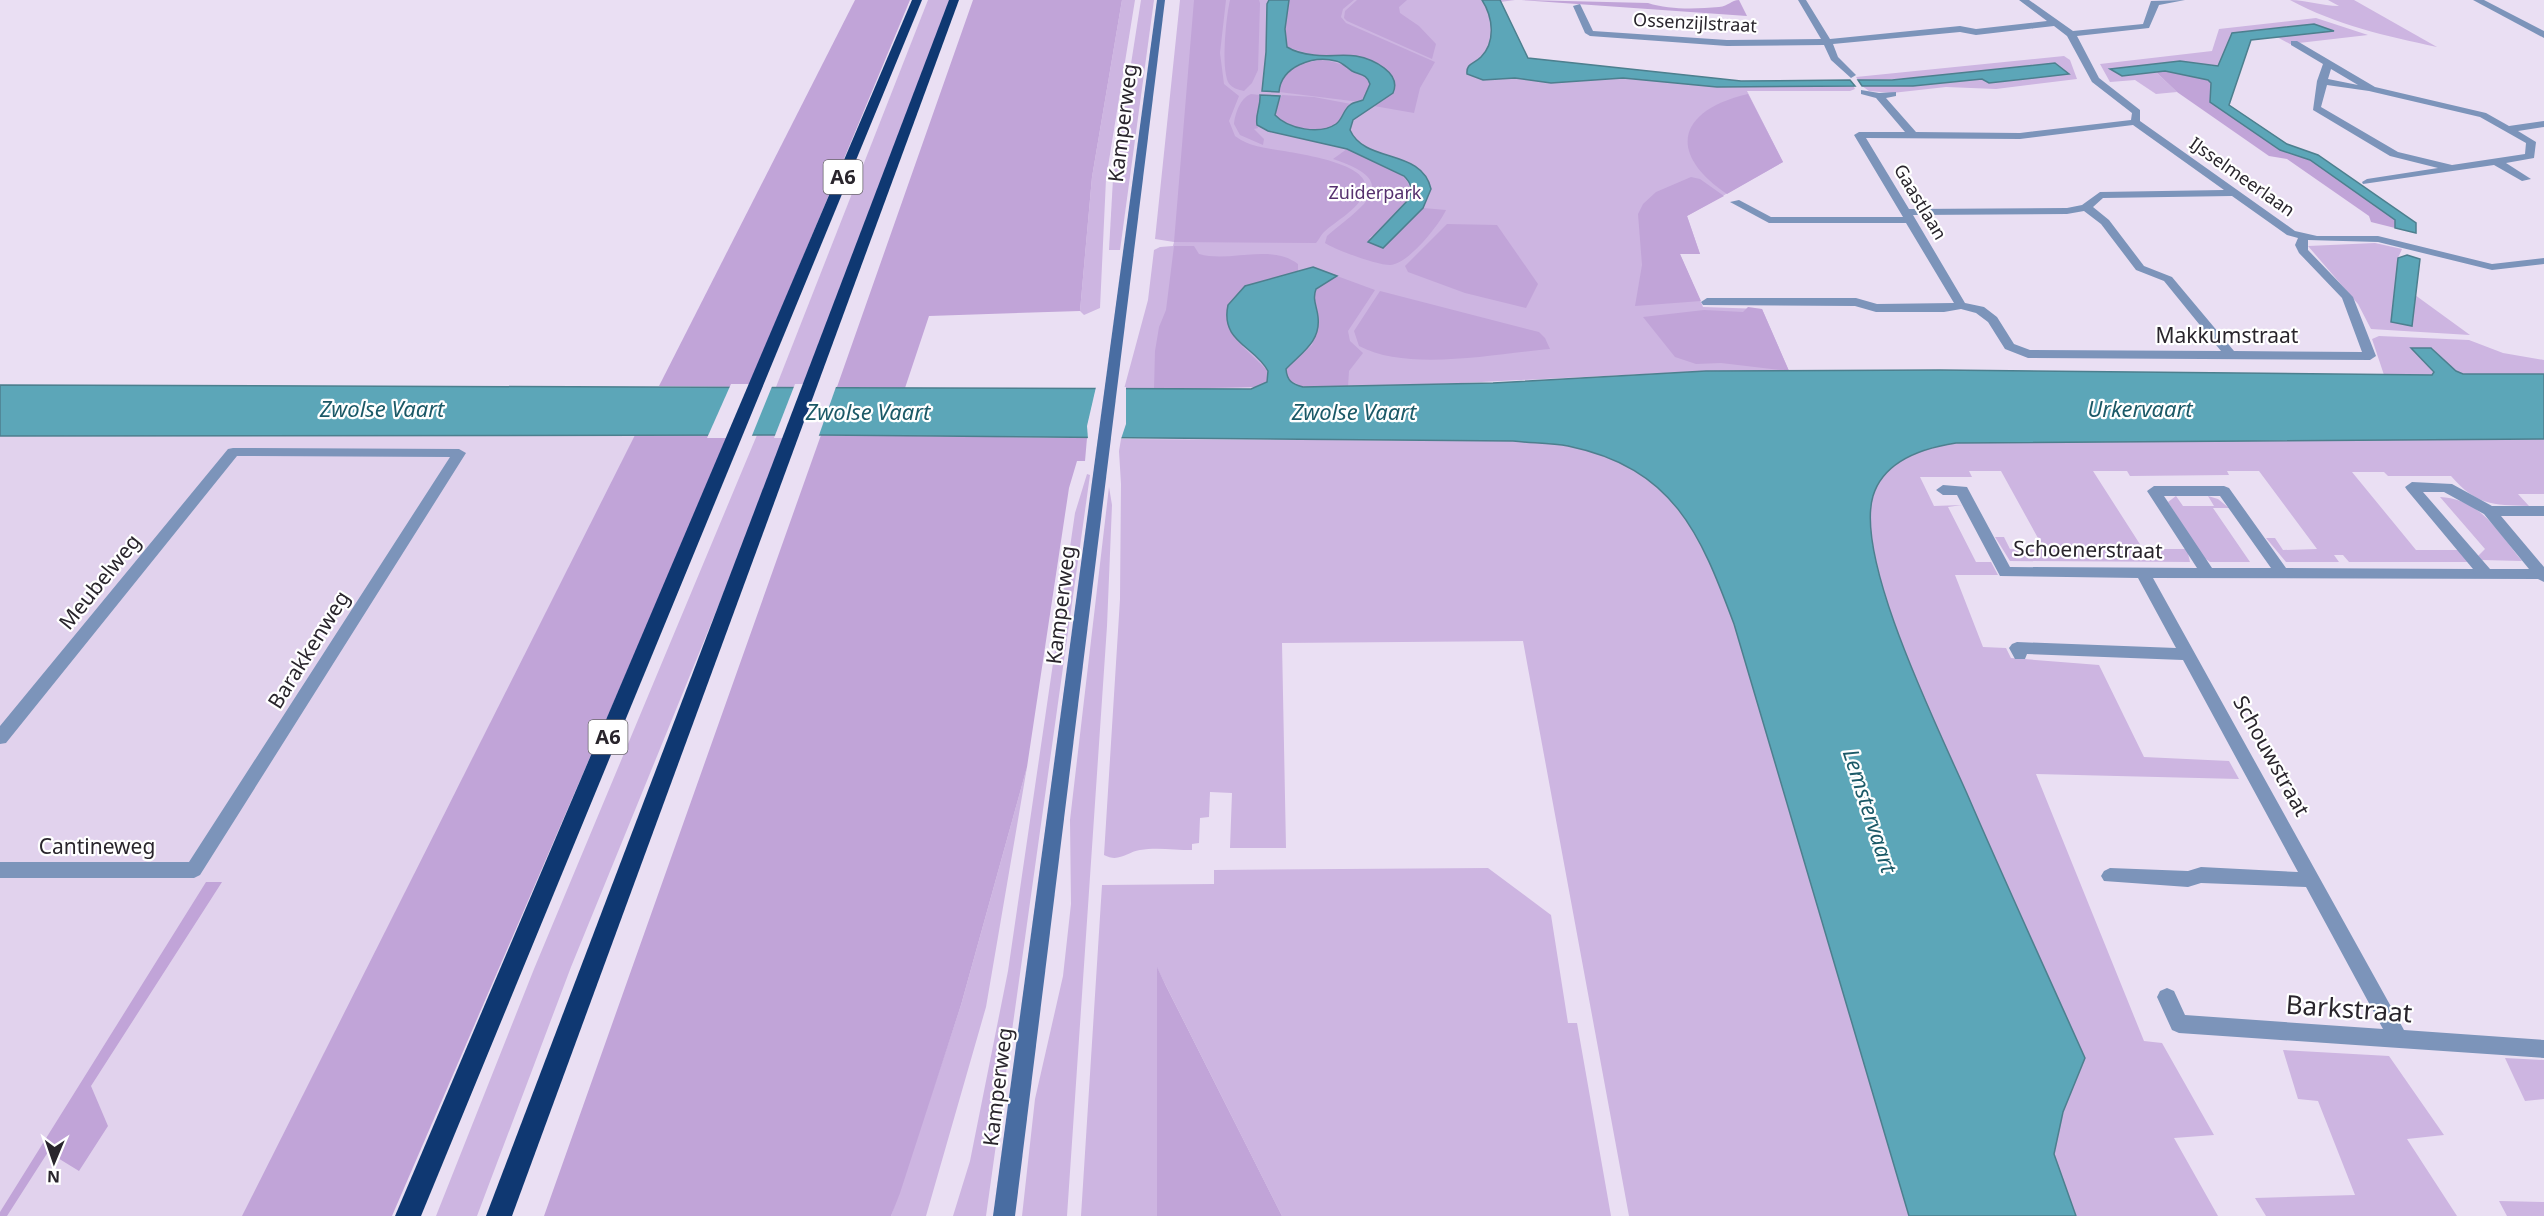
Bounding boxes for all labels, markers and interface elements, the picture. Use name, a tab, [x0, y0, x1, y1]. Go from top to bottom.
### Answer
street label: Ossenzijlstraat	[1633, 7, 1758, 37]
street label: Kamperweg	[1101, 62, 1143, 184]
street label: IJsselmeerlaan	[2185, 131, 2300, 221]
street label: Gaastlaan	[1889, 159, 1953, 244]
road number: A6	[824, 160, 862, 194]
park label: Zuiderpark	[1329, 180, 1422, 204]
street label: Makkumstraat	[2156, 321, 2299, 349]
water label: Zwolse Vaart	[319, 393, 446, 423]
water label: Urkervaart	[2087, 393, 2194, 423]
water label: Zwolse Vaart	[805, 396, 932, 426]
water label: Zwolse Vaart	[1291, 396, 1418, 426]
street label: Meubelweg	[52, 528, 146, 635]
street label: Schoenerstraat	[2013, 534, 2163, 564]
street label: Kamperweg	[1039, 544, 1081, 666]
street label: Barakkenweg	[261, 585, 356, 714]
street label: Schouwstraat	[2227, 690, 2317, 821]
road number: A6	[588, 720, 628, 754]
water label: Lemstervaart	[1837, 745, 1906, 878]
street label: Cantineweg	[39, 832, 155, 860]
street label: Barkstraat	[2285, 986, 2414, 1030]
street label: Kamperweg	[976, 1026, 1018, 1148]
north arrow	[24, 1132, 84, 1192]
text: N	[47, 1166, 60, 1188]

